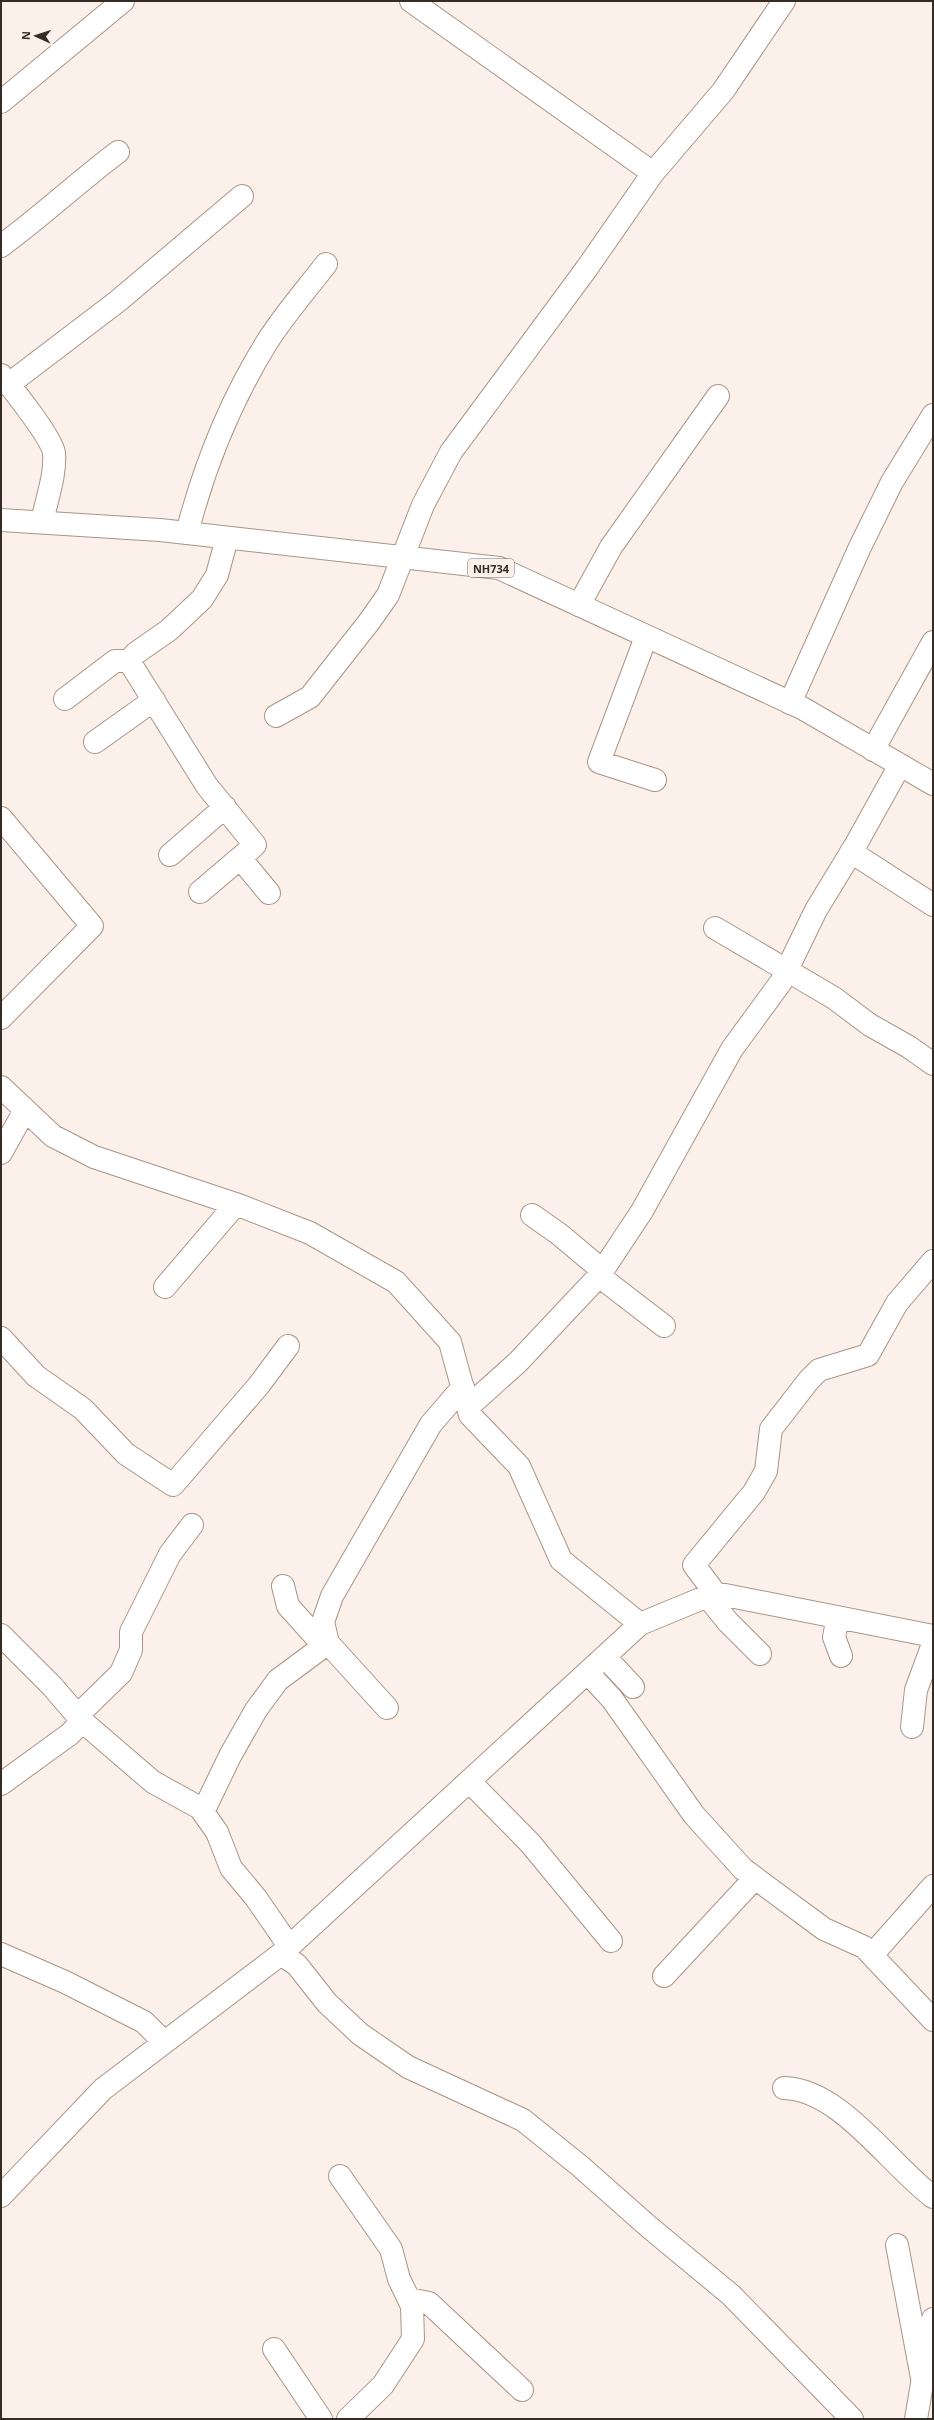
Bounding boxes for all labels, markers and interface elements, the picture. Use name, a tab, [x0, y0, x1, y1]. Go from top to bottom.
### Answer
north arrow	[16, 16, 56, 56]
text: N	[18, 31, 33, 40]
road number: NH734	[468, 559, 514, 577]

